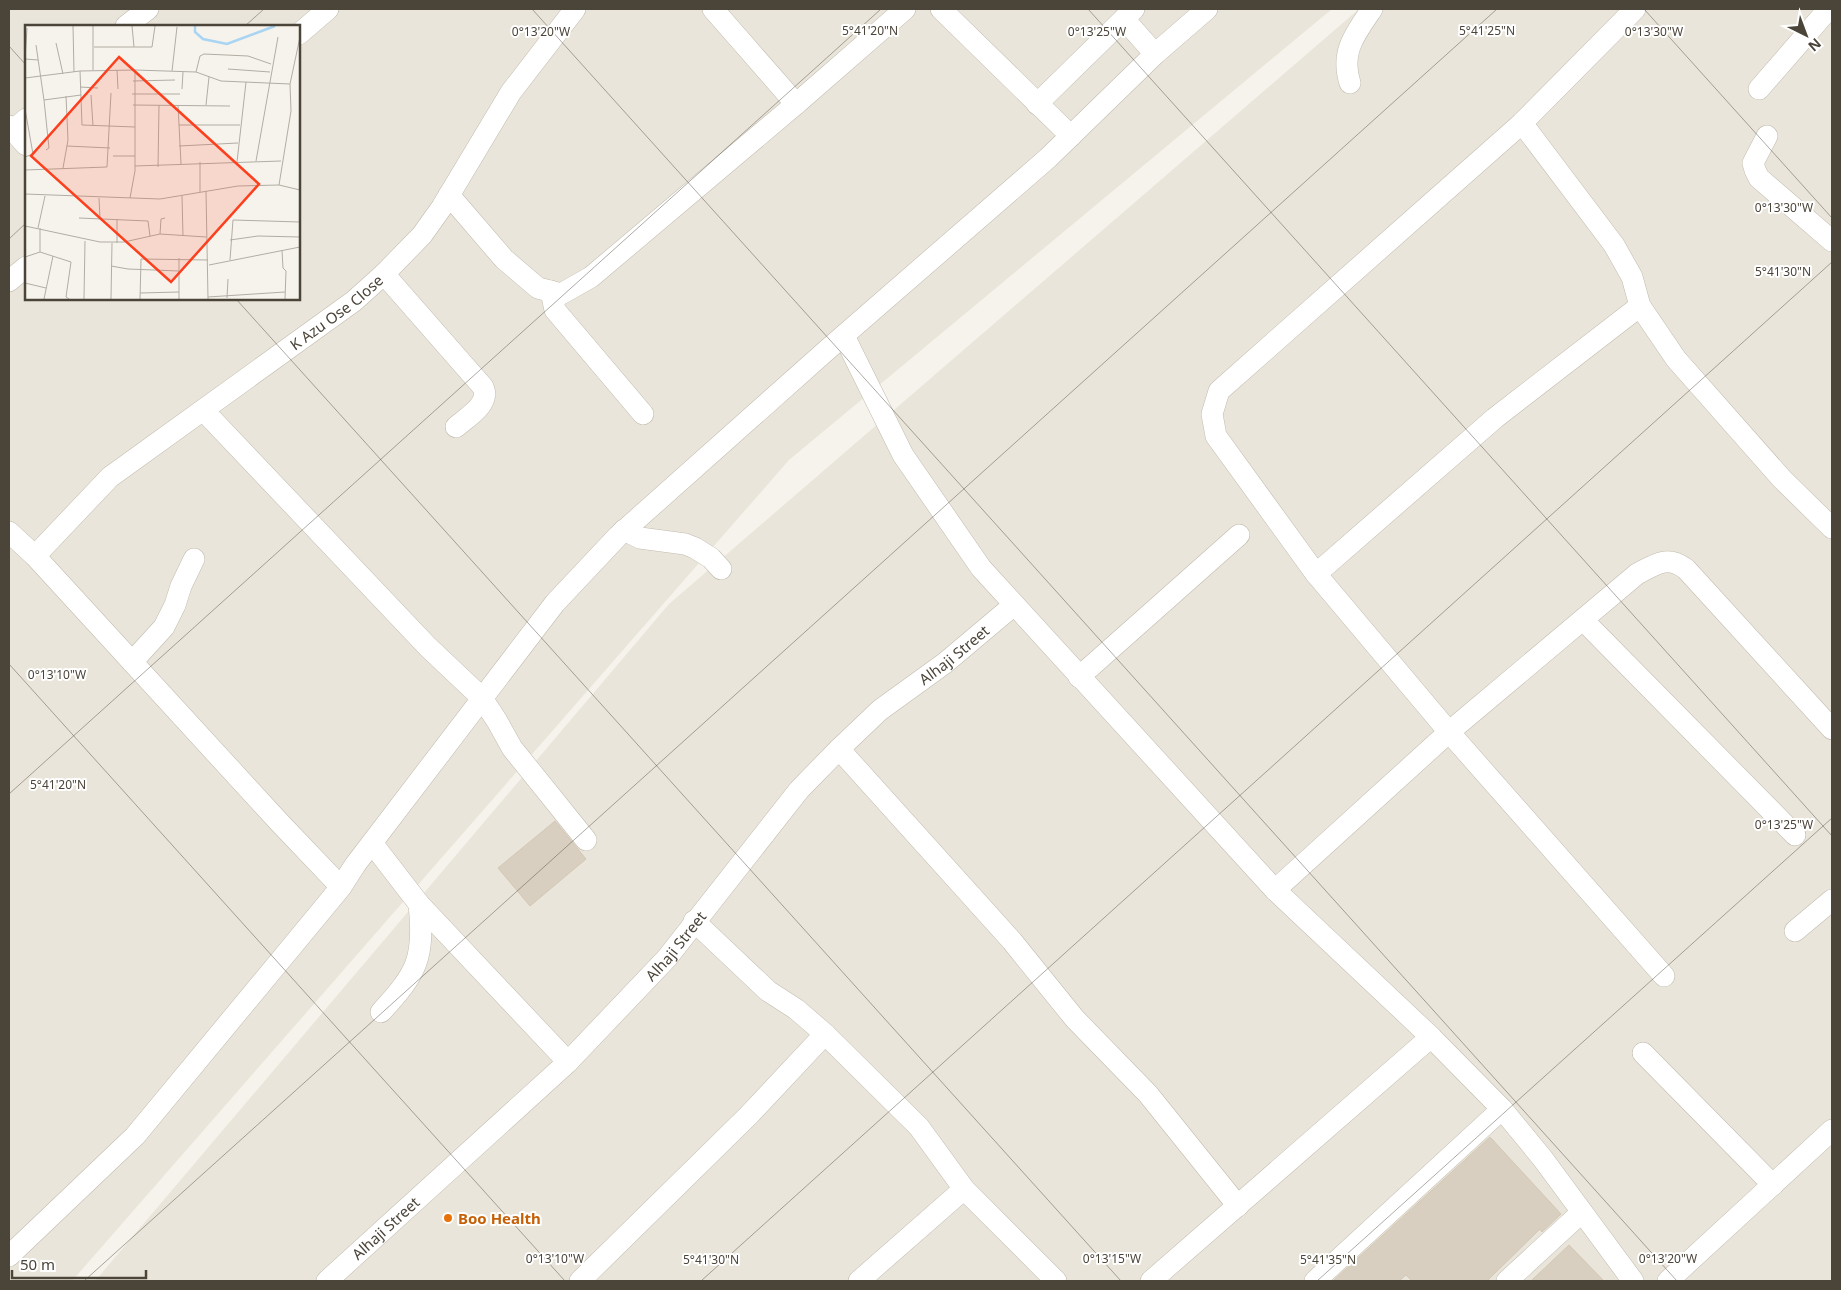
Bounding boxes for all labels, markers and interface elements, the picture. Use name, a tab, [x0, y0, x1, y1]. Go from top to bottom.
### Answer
north arrow	[1781, 10, 1831, 60]
text: 5°41'20"N	[842, 22, 898, 39]
text: 5°41'25"N	[1459, 22, 1515, 39]
text: 0°13'20"W	[512, 23, 570, 40]
text: 0°13'25"W	[1068, 23, 1126, 40]
text: 0°13'30"W	[1625, 23, 1683, 40]
inset map	[25, 25, 300, 300]
text: N	[1804, 34, 1826, 56]
text: 0°13'30"W	[1755, 199, 1813, 216]
text: 5°41'30"N	[1755, 263, 1811, 280]
street label: K Azu Ose Close	[286, 270, 387, 354]
street label: Alhaji Street	[915, 620, 994, 689]
text: 0°13'10"W	[28, 666, 86, 683]
text: 5°41'20"N	[30, 776, 86, 793]
text: 0°13'25"W	[1755, 816, 1813, 833]
street label: Alhaji Street	[641, 906, 711, 985]
street label: Alhaji Street	[347, 1192, 424, 1264]
place label: Boo Health	[458, 1208, 541, 1228]
marker: Boo Health	[442, 1212, 454, 1224]
scale bar	[12, 1248, 146, 1280]
text: 0°13'10"W	[526, 1250, 584, 1267]
text: 0°13'15"W	[1083, 1250, 1141, 1267]
text: 0°13'20"W	[1639, 1250, 1697, 1267]
text: 5°41'30"N	[683, 1251, 739, 1268]
text: 5°41'35"N	[1300, 1251, 1356, 1268]
text: 50 m	[20, 1254, 55, 1274]

